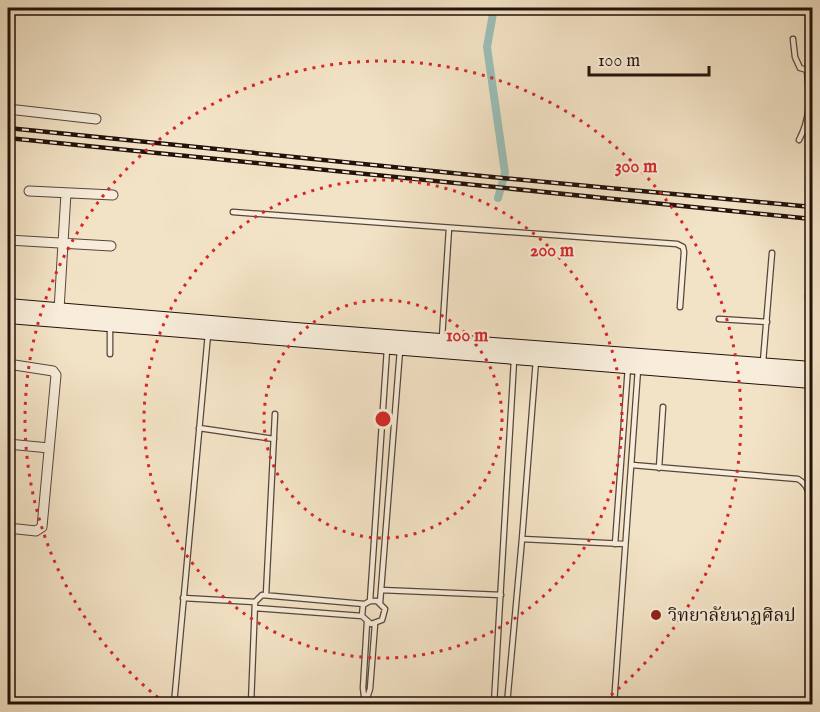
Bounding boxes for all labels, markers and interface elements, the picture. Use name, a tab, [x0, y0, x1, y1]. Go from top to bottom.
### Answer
scale bar	[589, 39, 709, 77]
text: 100 m	[598, 50, 640, 73]
text: 300 m	[615, 156, 657, 179]
text: 200 m	[530, 240, 574, 263]
text: 100 m	[446, 325, 488, 348]
centre of rings	[373, 409, 393, 429]
place label: วิทยาลัยนาฏศิลป	[668, 605, 796, 628]
marker: วิทยาลัยนาฏศิลป	[649, 608, 663, 622]

